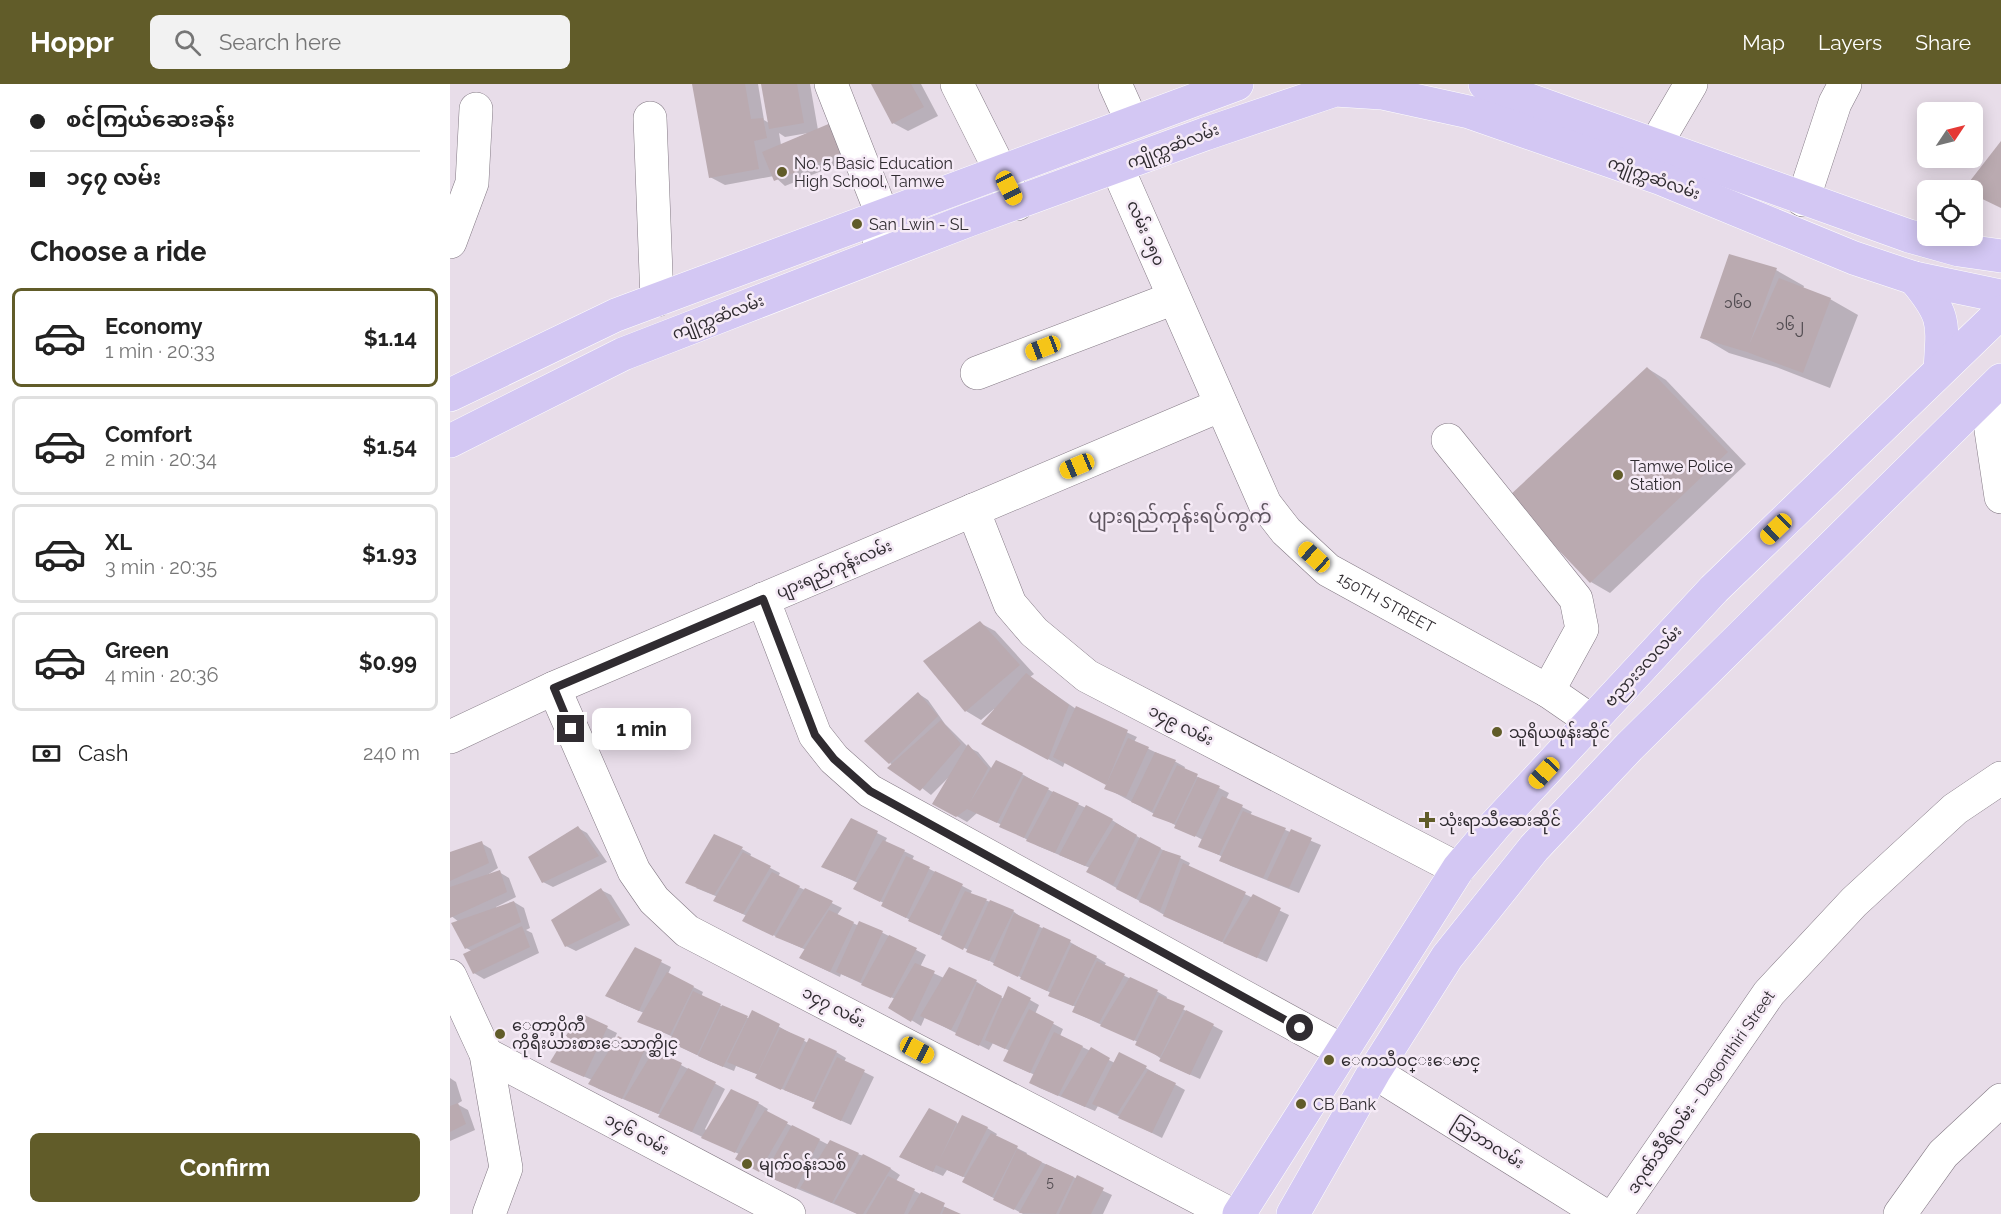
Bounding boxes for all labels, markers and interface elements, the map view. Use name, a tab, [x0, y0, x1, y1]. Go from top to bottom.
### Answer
search box	[150, 15, 570, 69]
text: Hoppr	[30, 26, 114, 59]
icon: search	[171, 26, 204, 59]
text: Search here	[219, 29, 341, 55]
text: Map	[1742, 30, 1785, 55]
text: Layers	[1818, 30, 1882, 55]
text: Share	[1915, 30, 1971, 55]
north arrow	[1917, 102, 1983, 168]
map controls	[1917, 102, 1983, 246]
text: စင်ကြယ်ဆေးခန်း	[66, 106, 235, 132]
street label: ကျိုက္ကဆံလမ်း	[1124, 118, 1223, 176]
street label: ကျိုက္ကဆံလမ်း	[1604, 151, 1703, 207]
place label: No. 5 Basic Education High School, Tamwe	[794, 154, 953, 191]
text: ၁၄၇ လမ်း	[66, 164, 161, 190]
marker: No. 5 Basic Education High School, Tamwe	[775, 165, 789, 179]
car	[993, 168, 1025, 208]
button: locate	[1917, 180, 1983, 246]
street label: လမ်း ၁၅၀	[1120, 197, 1171, 270]
place label: San Lwin - SL	[869, 215, 969, 234]
marker: San Lwin - SL	[850, 217, 864, 231]
text: Choose a ride	[30, 236, 206, 267]
street label: ကျိုက္ကဆံလမ်း	[669, 289, 768, 347]
house number: ၁၆၀	[1724, 293, 1752, 311]
icon: car	[33, 311, 87, 365]
text: Economy	[105, 313, 203, 339]
house number: ၁၆၂	[1776, 315, 1804, 337]
text: $1.14	[364, 325, 417, 351]
car	[1023, 333, 1063, 363]
text: 1 min · 20:33	[105, 339, 215, 363]
icon: car	[33, 419, 87, 473]
text: Comfort	[105, 421, 192, 447]
text: $1.54	[362, 433, 417, 459]
text: 2 min · 20:34	[105, 447, 217, 471]
car	[1057, 451, 1097, 481]
place label: Tamwe Police Station	[1630, 457, 1733, 494]
marker: Tamwe Police Station	[1611, 468, 1625, 482]
district label: ပျားရည်ကုန်းရပ်ကွက်	[1088, 502, 1272, 533]
car	[1757, 510, 1795, 548]
icon: car	[33, 527, 87, 581]
text: XL	[105, 529, 132, 555]
street label: ပျားရည်ကုန်းလမ်း	[773, 534, 897, 606]
car	[1295, 538, 1333, 576]
text: $1.93	[362, 541, 417, 567]
text: 3 min · 20:35	[105, 555, 217, 579]
street label: 150TH STREET	[1334, 567, 1439, 637]
street label: ဗညားဒလလမ်း	[1599, 620, 1688, 713]
icon: car	[33, 635, 87, 689]
text: Green	[105, 637, 169, 663]
text: $0.99	[359, 649, 417, 675]
text: 4 min · 20:36	[105, 663, 219, 687]
street label: ၁၄၉ လမ်း	[1144, 699, 1217, 753]
callout: 1 min	[592, 708, 691, 750]
route end	[557, 715, 584, 742]
text: 1 min	[616, 717, 667, 741]
place label: သူရိယဖုန်းဆိုင်	[1509, 721, 1610, 747]
marker: သူရိယဖုန်းဆိုင်	[1490, 725, 1504, 739]
icon: cash	[30, 737, 63, 770]
text: Cash	[78, 740, 129, 766]
text: 240 m	[363, 741, 420, 765]
car	[1525, 754, 1563, 792]
place label: သုံးရာသီဆေးဆိုင်	[1439, 809, 1561, 835]
marker: သုံးရာသီဆေးဆိုင်	[1420, 813, 1434, 827]
street label: ၁၄၇ လမ်း	[797, 981, 870, 1035]
street label: ဒဂုဏ်သီရိလမ်း - Dagonthiri Street	[1622, 985, 1783, 1200]
route start	[1286, 1014, 1313, 1041]
place label: ေတာ့ပိုကီ ကိုရီးယားစားေသာက္ဆိုင္	[512, 1015, 678, 1058]
marker: ေတာ့ပိုကီ ကိုရီးယားစားေသာက္ဆိုင္	[493, 1027, 507, 1041]
car	[897, 1034, 937, 1066]
place label: ေကသီဝင္းေမာင္	[1341, 1050, 1481, 1073]
marker: ေကသီဝင္းေမာင္	[1322, 1053, 1336, 1067]
place label: CB Bank	[1313, 1095, 1376, 1114]
marker: CB Bank	[1294, 1097, 1308, 1111]
street label: ၁၄၆ လမ်း	[600, 1107, 673, 1162]
street label: ဩဘာလမ်း	[1446, 1112, 1529, 1176]
button: Confirm	[30, 1133, 420, 1202]
place label: မျက်ဝန်းသစ်	[759, 1153, 846, 1178]
marker: မျက်ဝန်းသစ်	[740, 1157, 754, 1171]
house number: 5	[1046, 1174, 1054, 1190]

